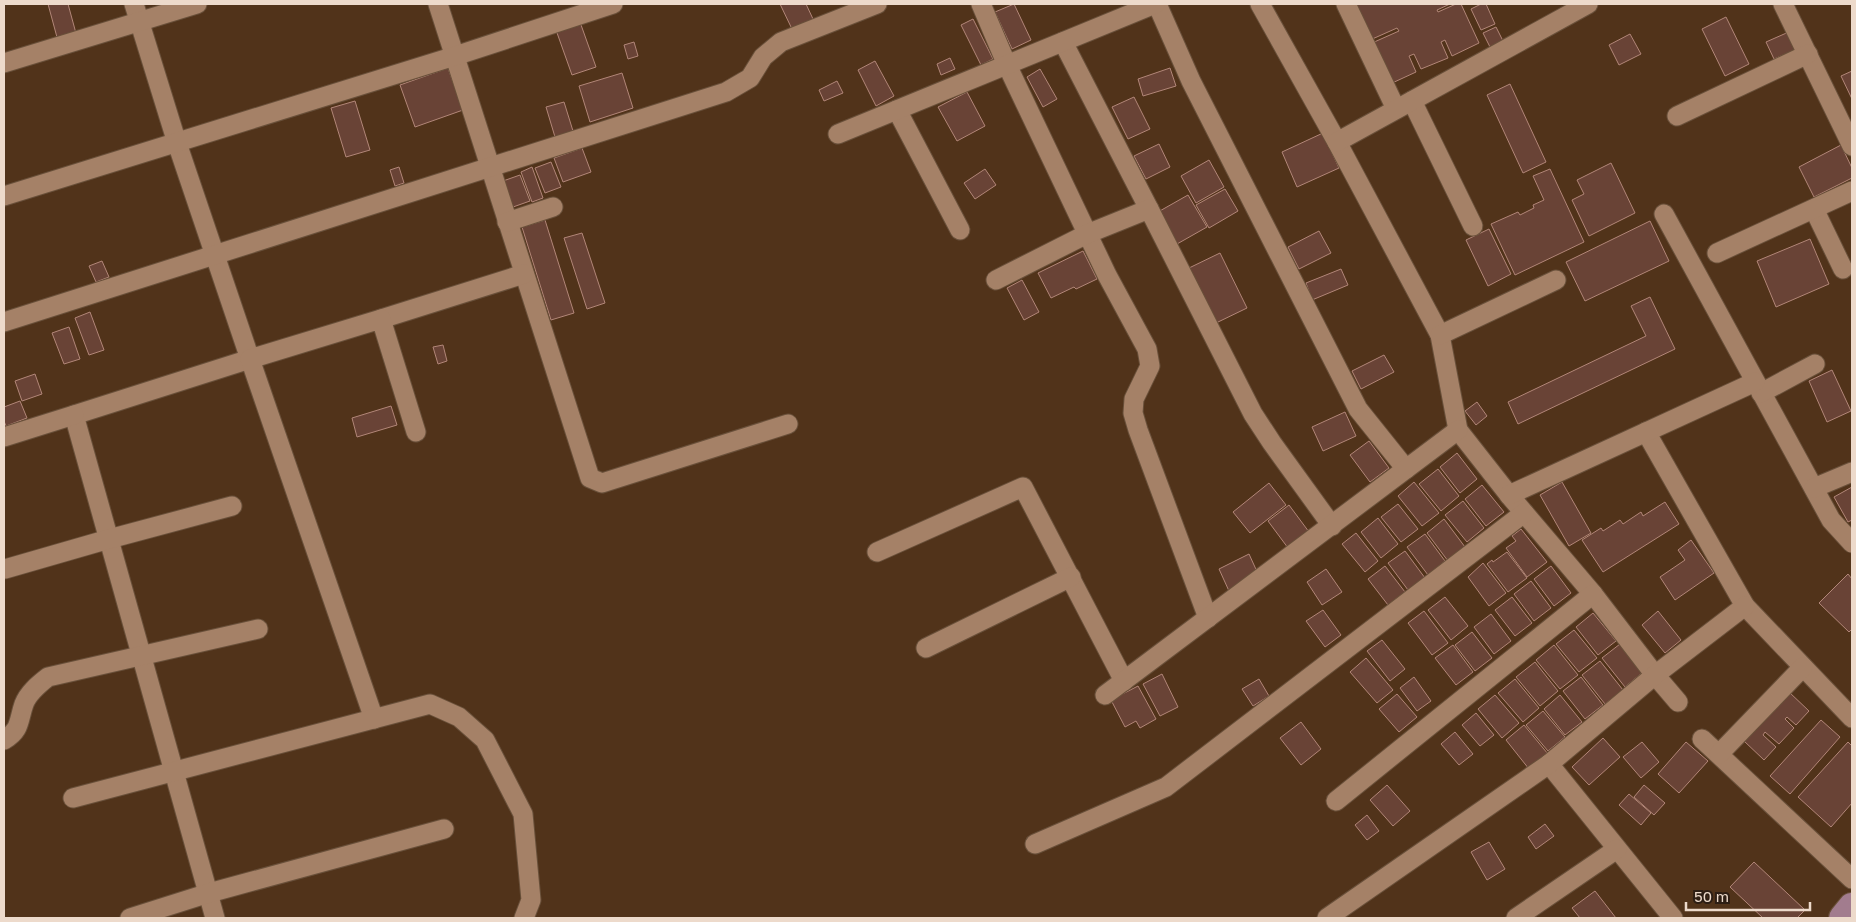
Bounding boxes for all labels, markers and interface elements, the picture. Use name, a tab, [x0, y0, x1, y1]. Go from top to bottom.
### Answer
scale bar	[1686, 880, 1810, 912]
text: 50 m	[1694, 887, 1729, 905]

